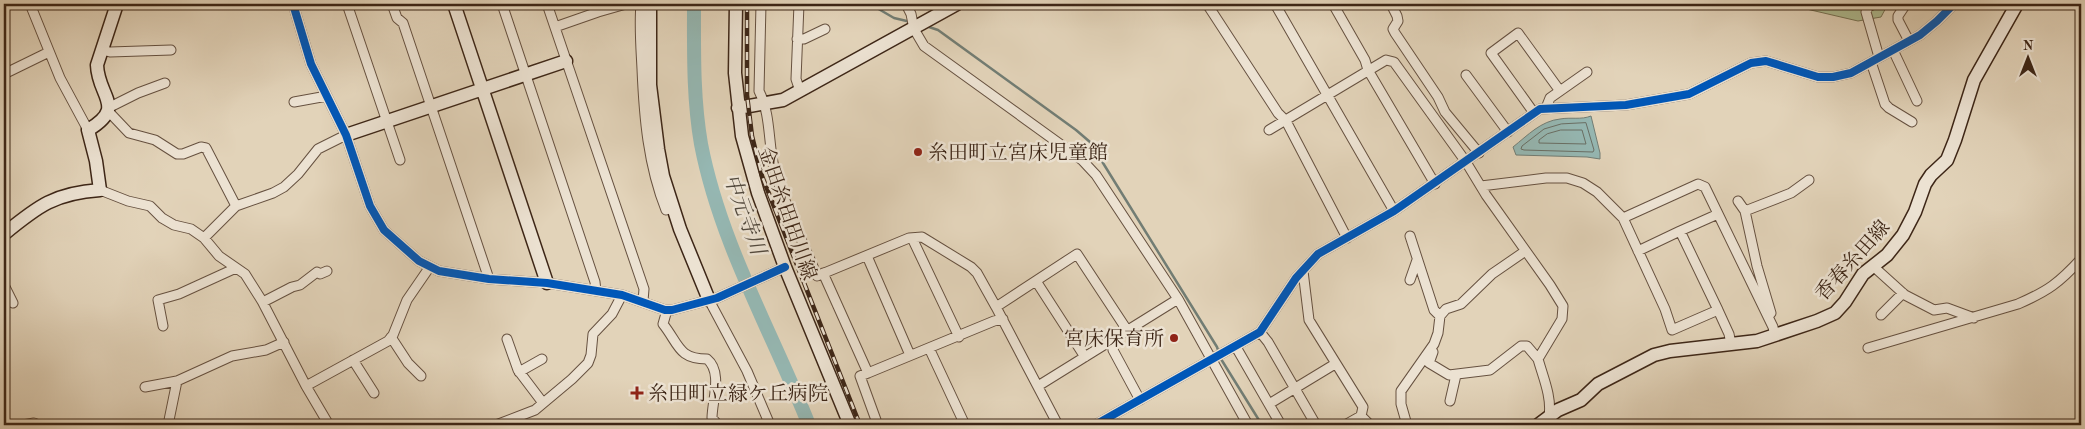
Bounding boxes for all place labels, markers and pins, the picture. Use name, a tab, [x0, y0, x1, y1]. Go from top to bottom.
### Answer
place label: 糸田町立宮床児童館	[928, 141, 1108, 164]
marker: 糸田町立宮床児童館	[912, 146, 924, 158]
place label: 宮床保育所	[1064, 328, 1164, 350]
marker: 宮床保育所	[1168, 332, 1180, 344]
place label: 糸田町立緑ケ丘病院	[648, 382, 828, 405]
marker: 糸田町立緑ケ丘病院	[630, 386, 644, 400]

